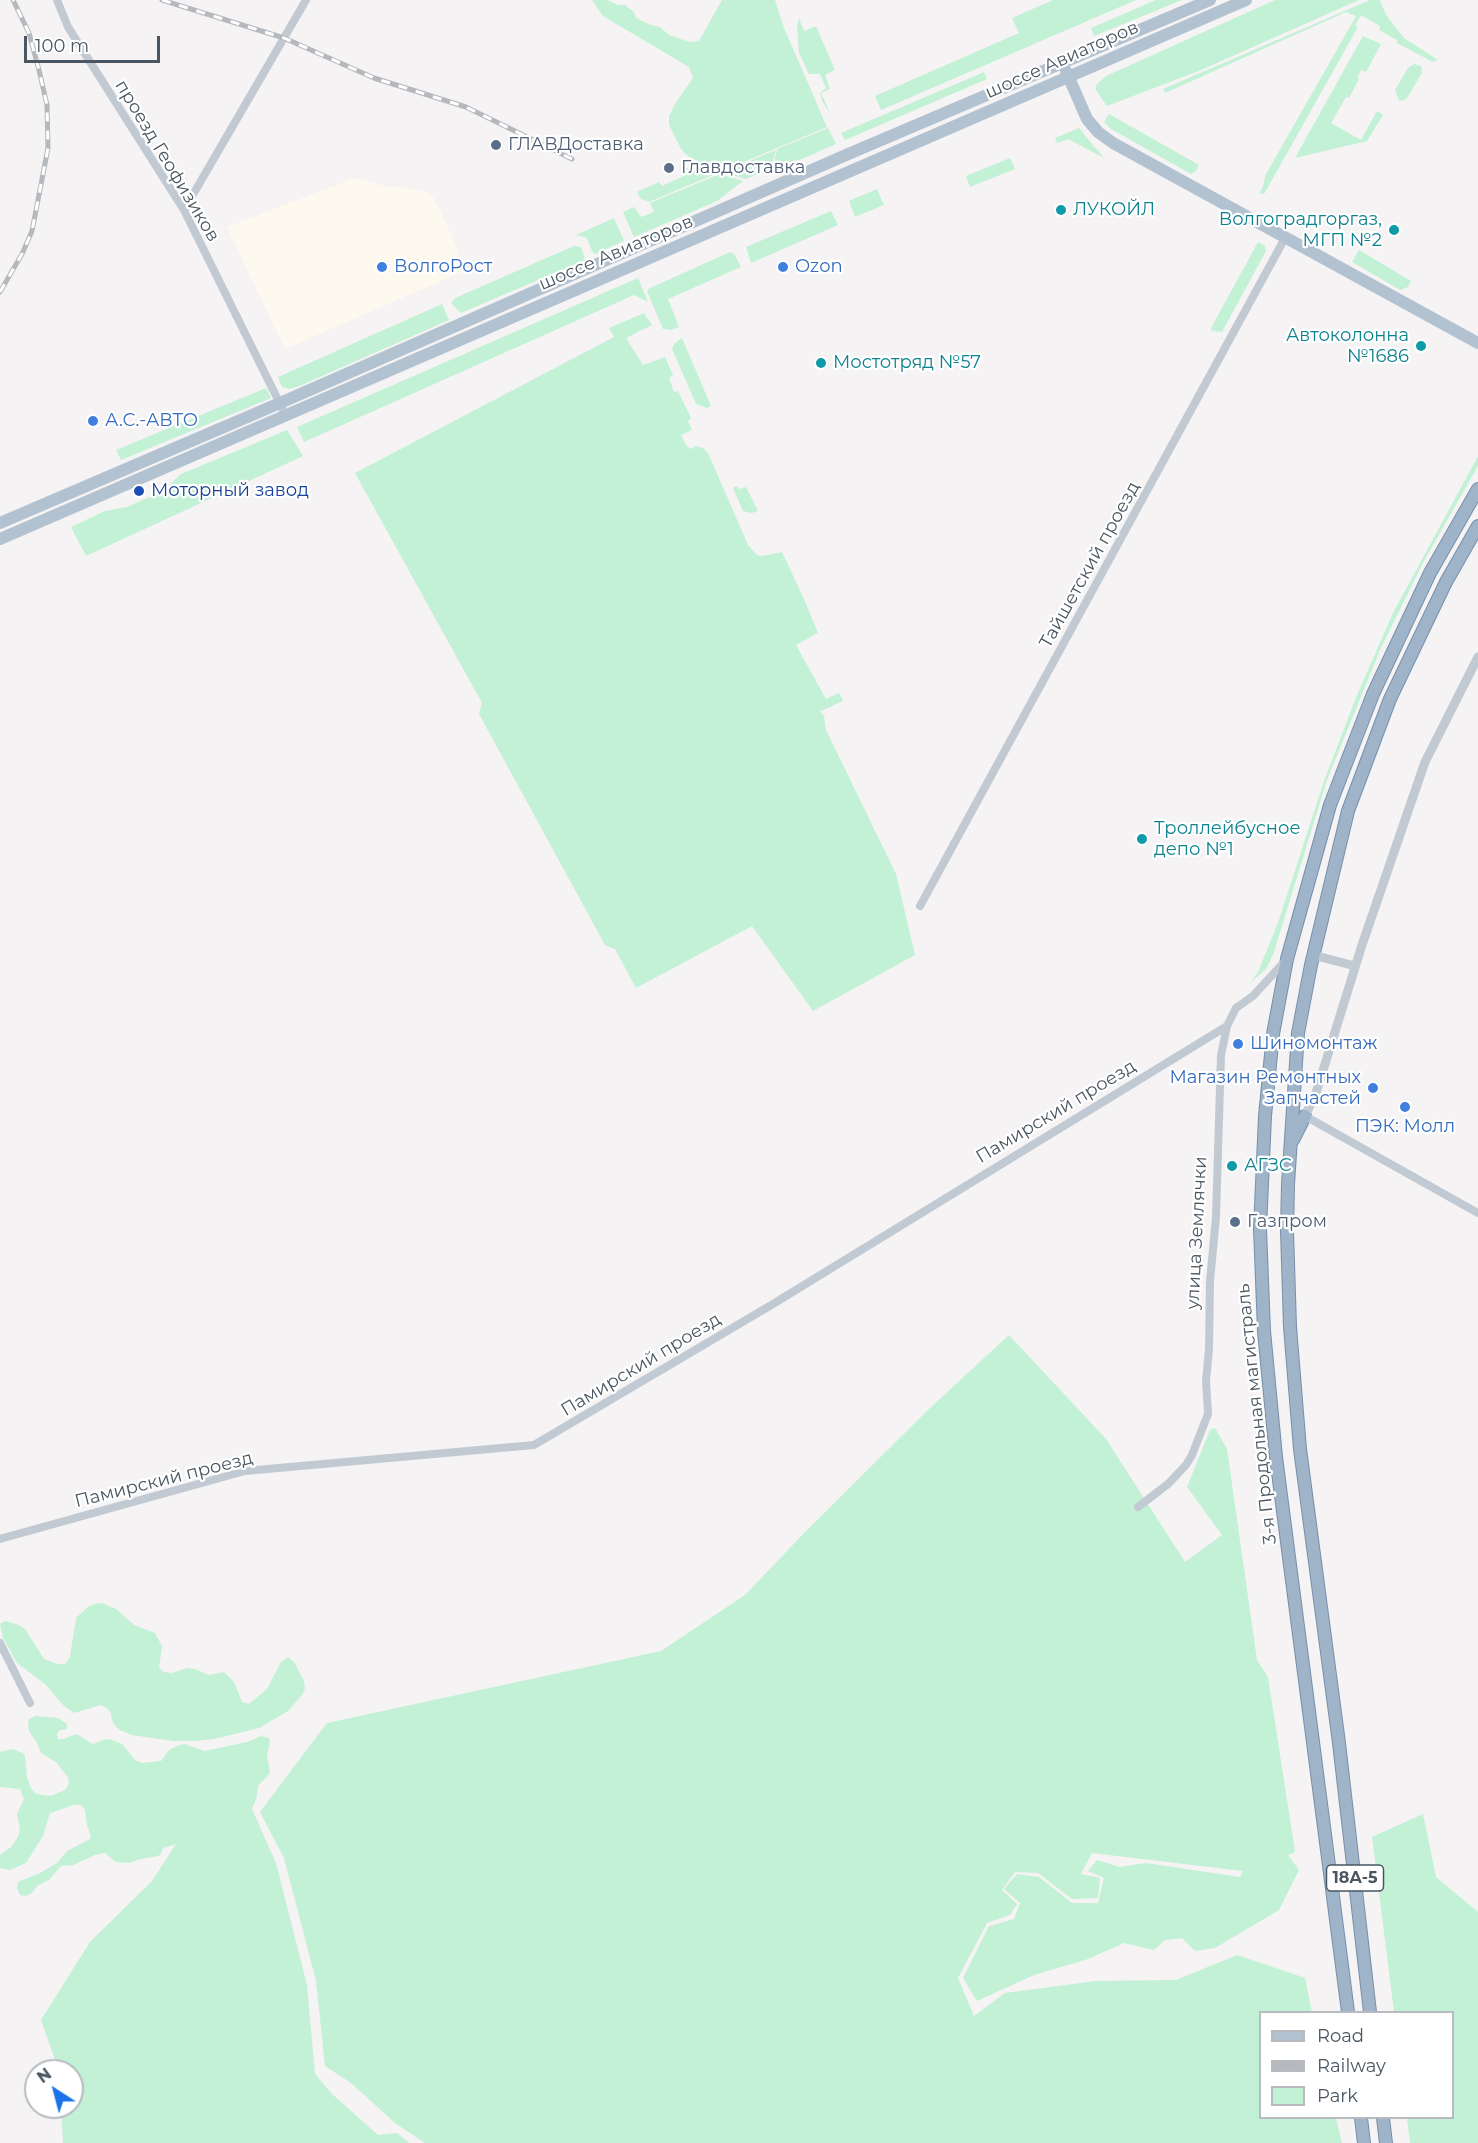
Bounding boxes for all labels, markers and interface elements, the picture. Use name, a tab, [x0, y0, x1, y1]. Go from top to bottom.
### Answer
street label: шоссе Авиаторов	[982, 16, 1142, 104]
scale bar	[27, 24, 164, 62]
text: 100 m	[35, 35, 89, 57]
street label: проезд Геофизиков	[110, 76, 224, 246]
place label: ГЛАВДоставка	[508, 134, 644, 156]
marker: ГЛАВДоставка	[489, 138, 503, 152]
place label: Главдоставка	[681, 157, 805, 179]
marker: Главдоставка	[662, 161, 676, 175]
place label: ЛУКОЙЛ	[1073, 199, 1155, 221]
marker: ЛУКОЙЛ	[1054, 203, 1068, 217]
place label: Волгоградгоргаз, МГП №2	[1219, 209, 1382, 252]
street label: шоссе Авиаторов	[536, 211, 696, 295]
marker: Волгоградгоргаз, МГП №2	[1387, 223, 1401, 237]
place label: ВолгоРост	[394, 256, 492, 278]
place label: Ozon	[795, 256, 843, 278]
marker: ВолгоРост	[375, 260, 389, 274]
marker: Ozon	[776, 260, 790, 274]
place label: Автоколонна №1686	[1286, 325, 1409, 368]
marker: Автоколонна №1686	[1414, 339, 1428, 353]
place label: Мостотряд №57	[833, 352, 981, 374]
marker: Мостотряд №57	[814, 356, 828, 370]
place label: А.С.-АВТО	[105, 410, 198, 432]
marker: А.С.-АВТО	[86, 414, 100, 428]
street label: Тайшетский проезд	[1035, 478, 1145, 652]
place label: Моторный завод	[151, 480, 309, 502]
marker: Моторный завод	[132, 484, 146, 498]
place label: Троллейбусное депо №1	[1154, 818, 1301, 860]
marker: Троллейбусное депо №1	[1135, 832, 1149, 846]
place label: Шиномонтаж	[1250, 1033, 1377, 1055]
marker: Шиномонтаж	[1231, 1037, 1245, 1051]
street label: Памирский проезд	[972, 1056, 1140, 1168]
place label: Магазин Ремонтных Запчастей	[1170, 1067, 1361, 1110]
marker: Магазин Ремонтных Запчастей	[1366, 1081, 1380, 1095]
marker: ПЭК: Молл	[1398, 1100, 1412, 1114]
place label: ПЭК: Молл	[1355, 1116, 1455, 1138]
place label: АГЗС	[1244, 1155, 1292, 1177]
street label: улица Землячки	[1182, 1156, 1212, 1310]
marker: АГЗС	[1225, 1159, 1239, 1173]
place label: Газпром	[1247, 1211, 1327, 1233]
marker: Газпром	[1228, 1215, 1242, 1229]
street label: 3-я Продольная магистраль	[1233, 1283, 1281, 1545]
street label: Памирский проезд	[557, 1309, 725, 1421]
street label: Памирский проезд	[73, 1447, 255, 1513]
road number: 18А-5	[1326, 1865, 1384, 1891]
legend	[1259, 2011, 1454, 2119]
text: Road	[1317, 2025, 1364, 2047]
text: Railway	[1317, 2055, 1386, 2077]
north arrow	[24, 2059, 84, 2119]
text: N	[33, 2064, 55, 2087]
text: Park	[1317, 2085, 1358, 2107]

